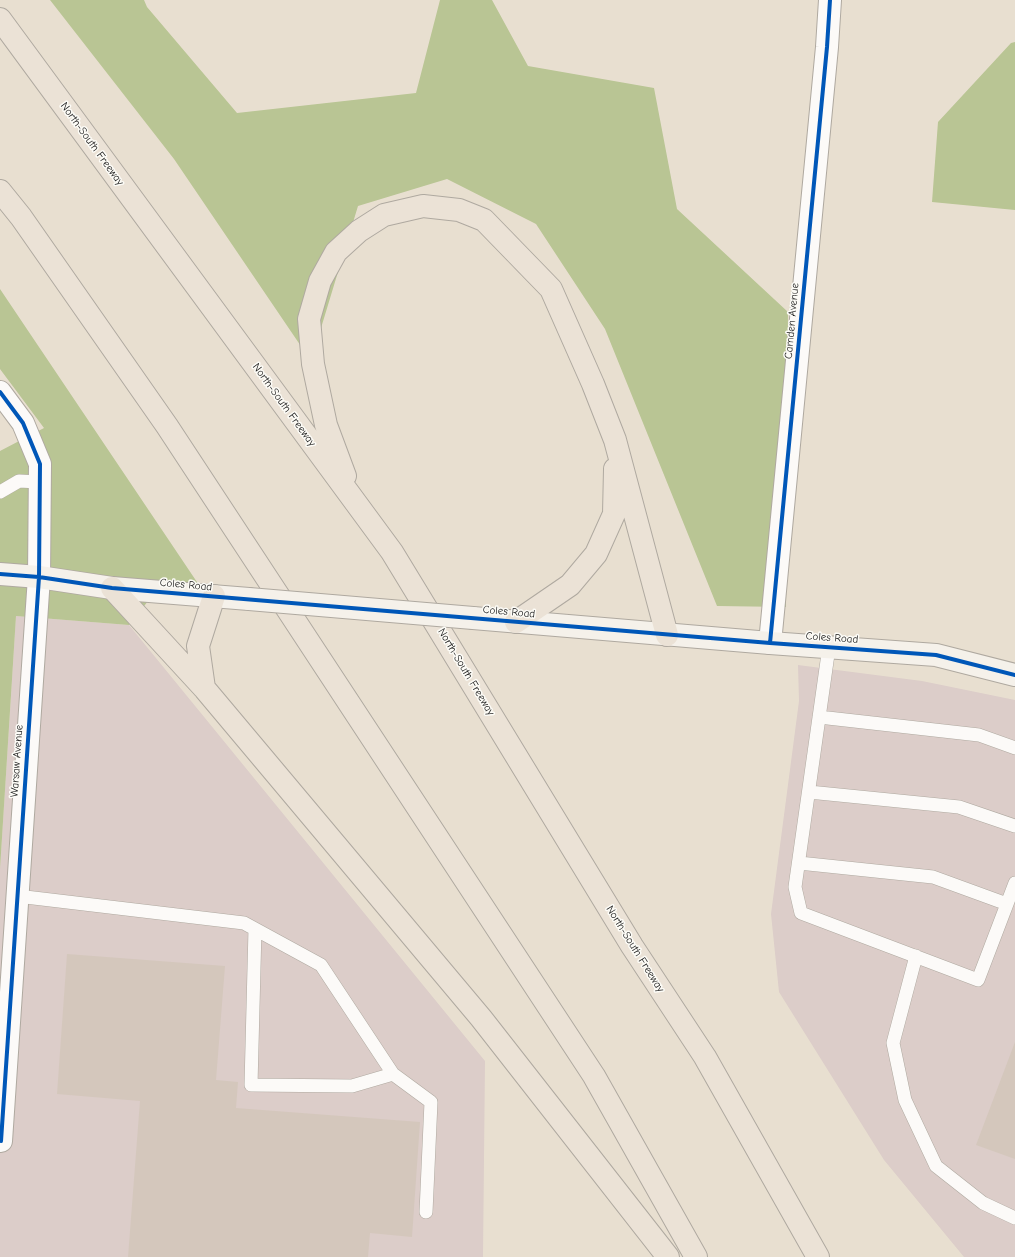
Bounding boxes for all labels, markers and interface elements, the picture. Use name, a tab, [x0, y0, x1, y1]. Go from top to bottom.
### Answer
street label: North-South Freeway	[57, 100, 127, 188]
street label: Camden Avenue	[782, 283, 802, 359]
street label: North-South Freeway	[249, 361, 319, 449]
street label: Coles Road	[159, 576, 213, 594]
street label: Coles Road	[482, 603, 536, 621]
street label: North-South Freeway	[435, 626, 497, 718]
street label: Coles Road	[805, 630, 859, 646]
street label: Warsaw Avenue	[8, 724, 26, 798]
street label: North-South Freeway	[603, 903, 667, 995]

